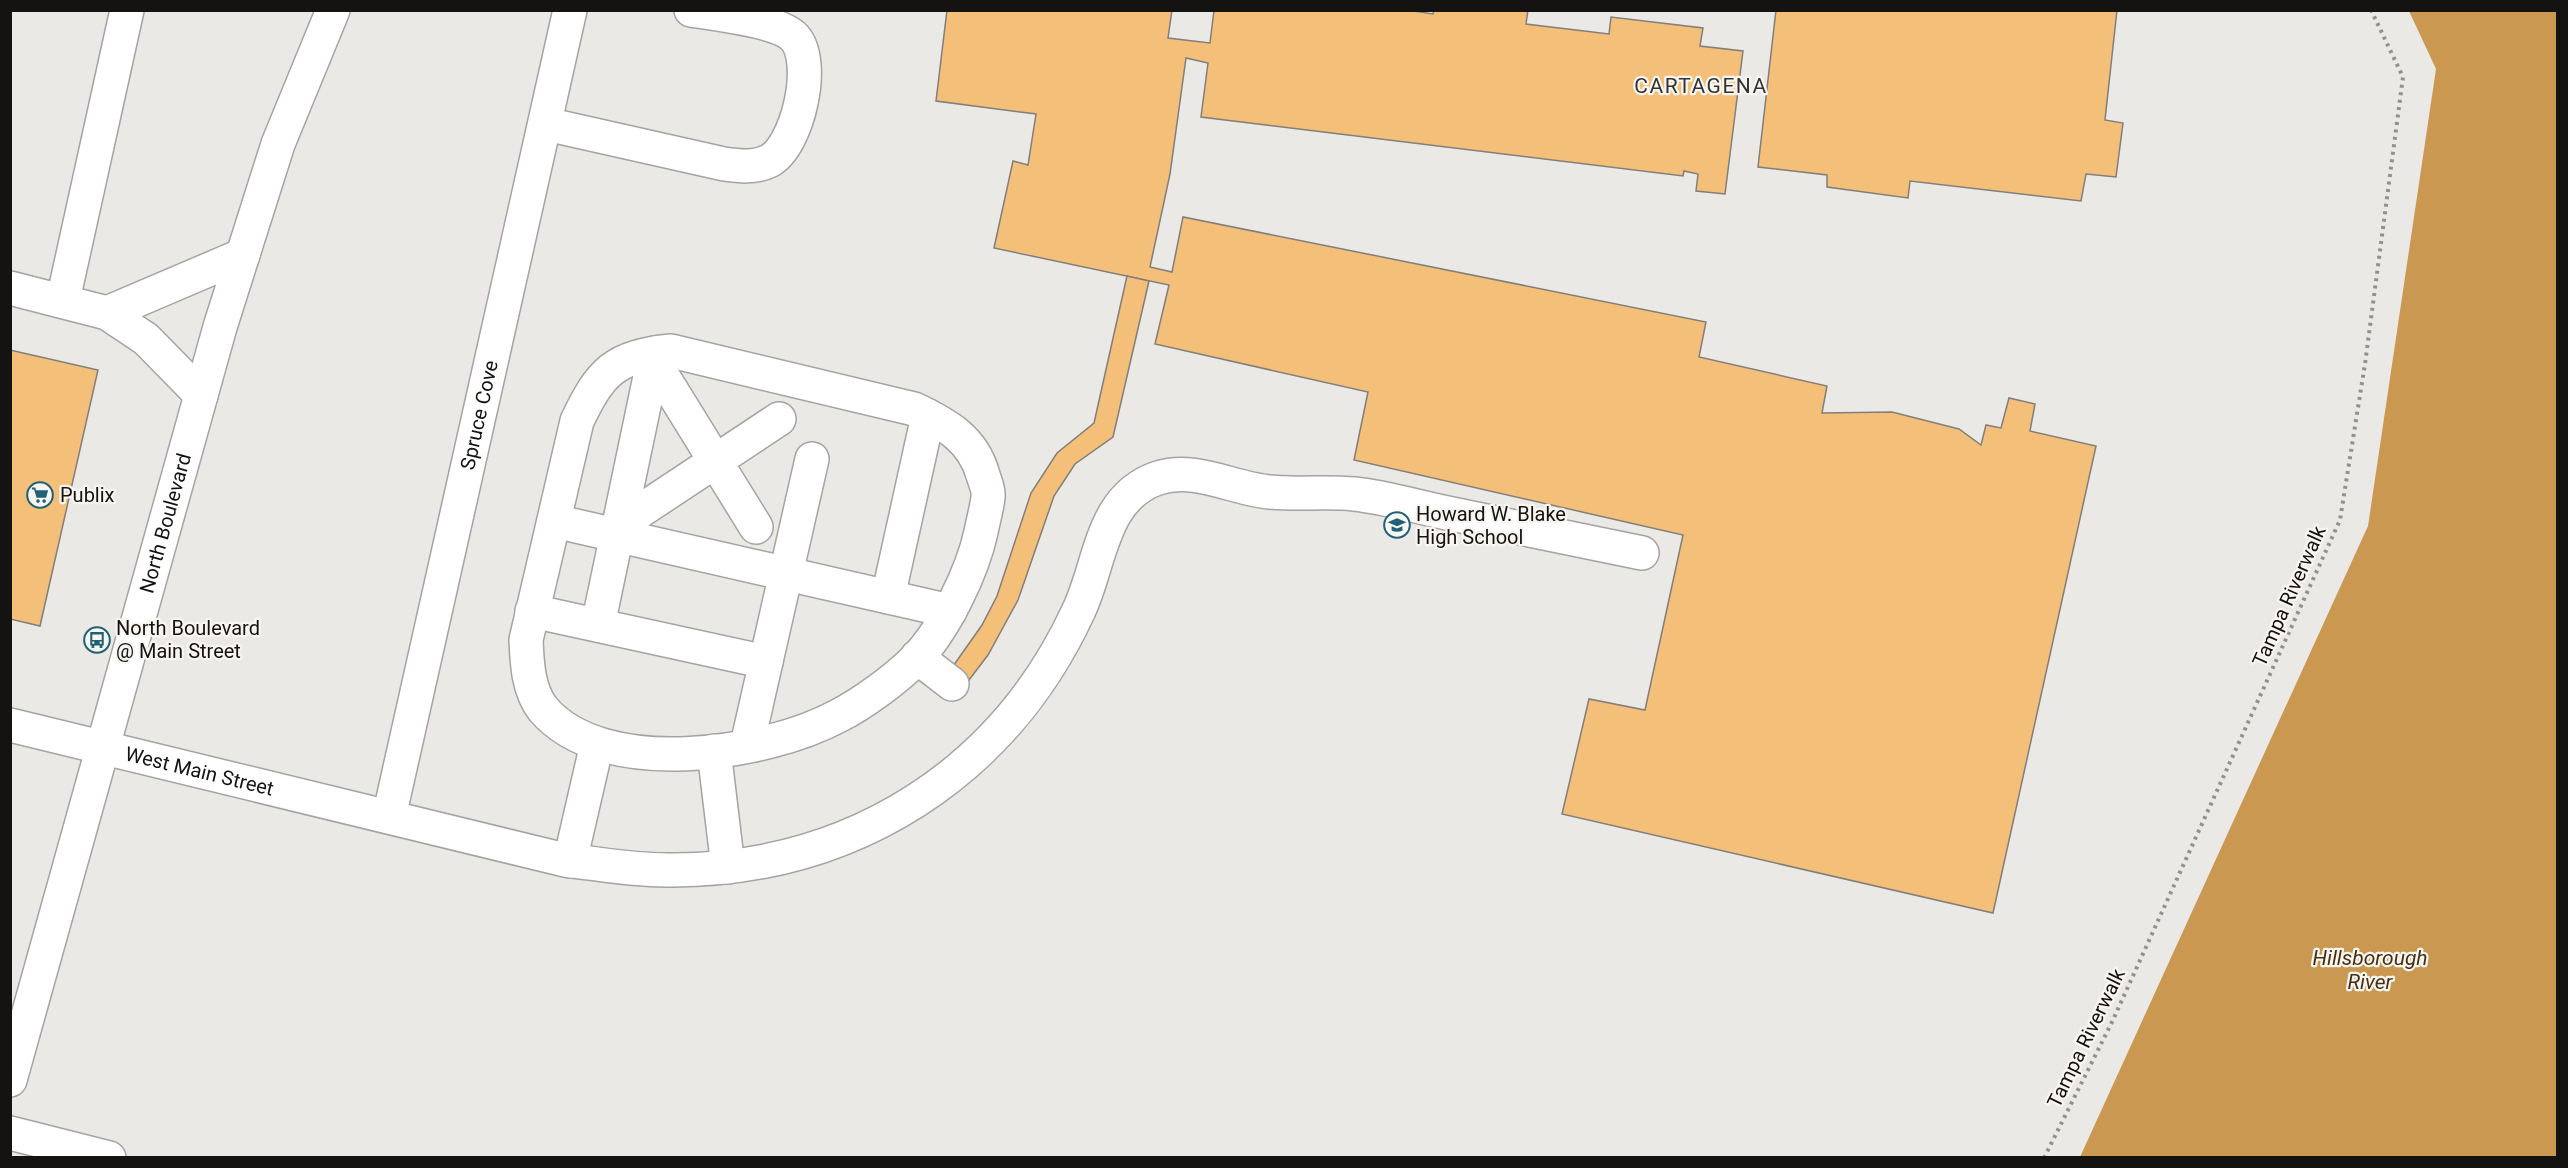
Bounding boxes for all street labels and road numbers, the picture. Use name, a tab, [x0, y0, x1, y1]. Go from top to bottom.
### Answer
street label: Spruce Cove	[455, 358, 503, 472]
street label: North Boulevard	[134, 451, 196, 596]
street label: Tampa Riverwalk	[2247, 521, 2331, 670]
street label: West Main Street	[123, 741, 276, 801]
street label: Tampa Riverwalk	[2042, 964, 2130, 1111]

